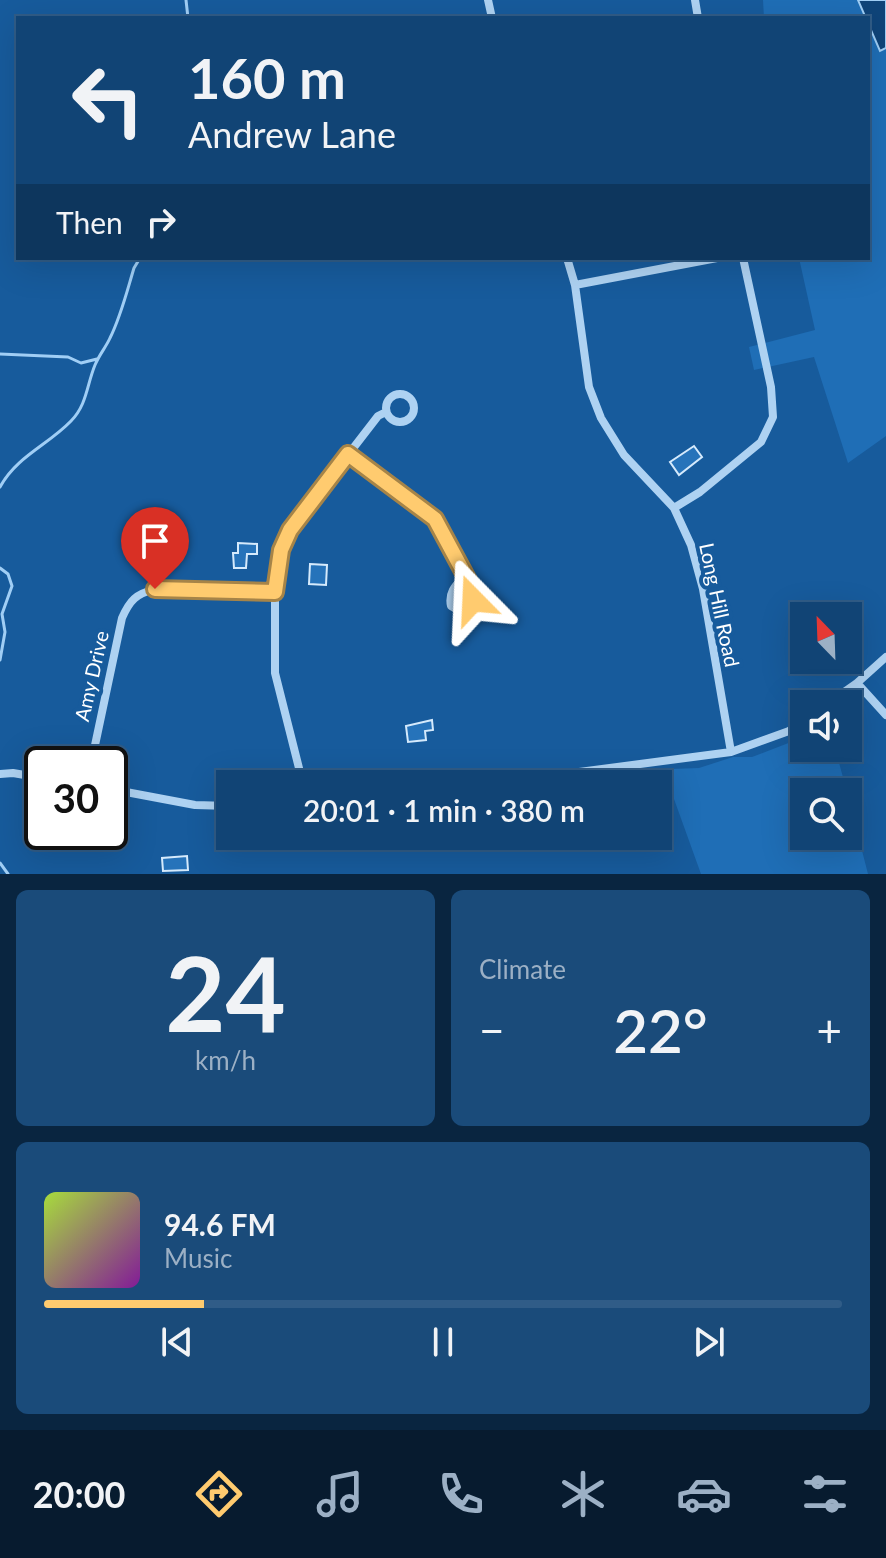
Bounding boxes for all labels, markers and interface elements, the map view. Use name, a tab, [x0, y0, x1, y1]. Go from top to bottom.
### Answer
text: 160 m	[188, 44, 346, 111]
icon: left	[56, 48, 160, 152]
text: Andrew Lane	[188, 112, 396, 156]
icon: right	[139, 200, 183, 244]
text: Then	[56, 204, 123, 240]
pin	[121, 507, 189, 589]
icon: arrive	[133, 519, 177, 563]
street label: Long Hill Road	[695, 540, 745, 669]
position arrow	[431, 558, 515, 642]
north arrow	[790, 602, 862, 674]
map controls	[790, 602, 862, 850]
street label: Amy Drive	[69, 628, 113, 723]
button: sound	[790, 690, 862, 762]
speed limit sign: 30	[24, 746, 128, 850]
button: search	[790, 778, 862, 850]
text: 20:01 · 1 min · 380 m	[303, 792, 585, 828]
text: 24	[165, 929, 286, 1054]
text: Climate	[479, 953, 566, 985]
text: 22°	[613, 994, 708, 1066]
text: −	[479, 1004, 505, 1056]
text: +	[816, 1004, 842, 1056]
text: km/h	[195, 1044, 256, 1076]
text: 94.6 FM	[164, 1206, 276, 1242]
text: Music	[164, 1242, 232, 1274]
icon: previous	[155, 1320, 199, 1364]
icon: pause	[421, 1320, 465, 1364]
icon: next	[687, 1320, 731, 1364]
icon: directions	[191, 1466, 247, 1522]
icon: music	[312, 1466, 368, 1522]
icon: phone	[433, 1466, 489, 1522]
icon: climate	[555, 1466, 611, 1522]
icon: car	[676, 1466, 732, 1522]
icon: filters	[797, 1466, 853, 1522]
text: 20:00	[33, 1472, 125, 1516]

